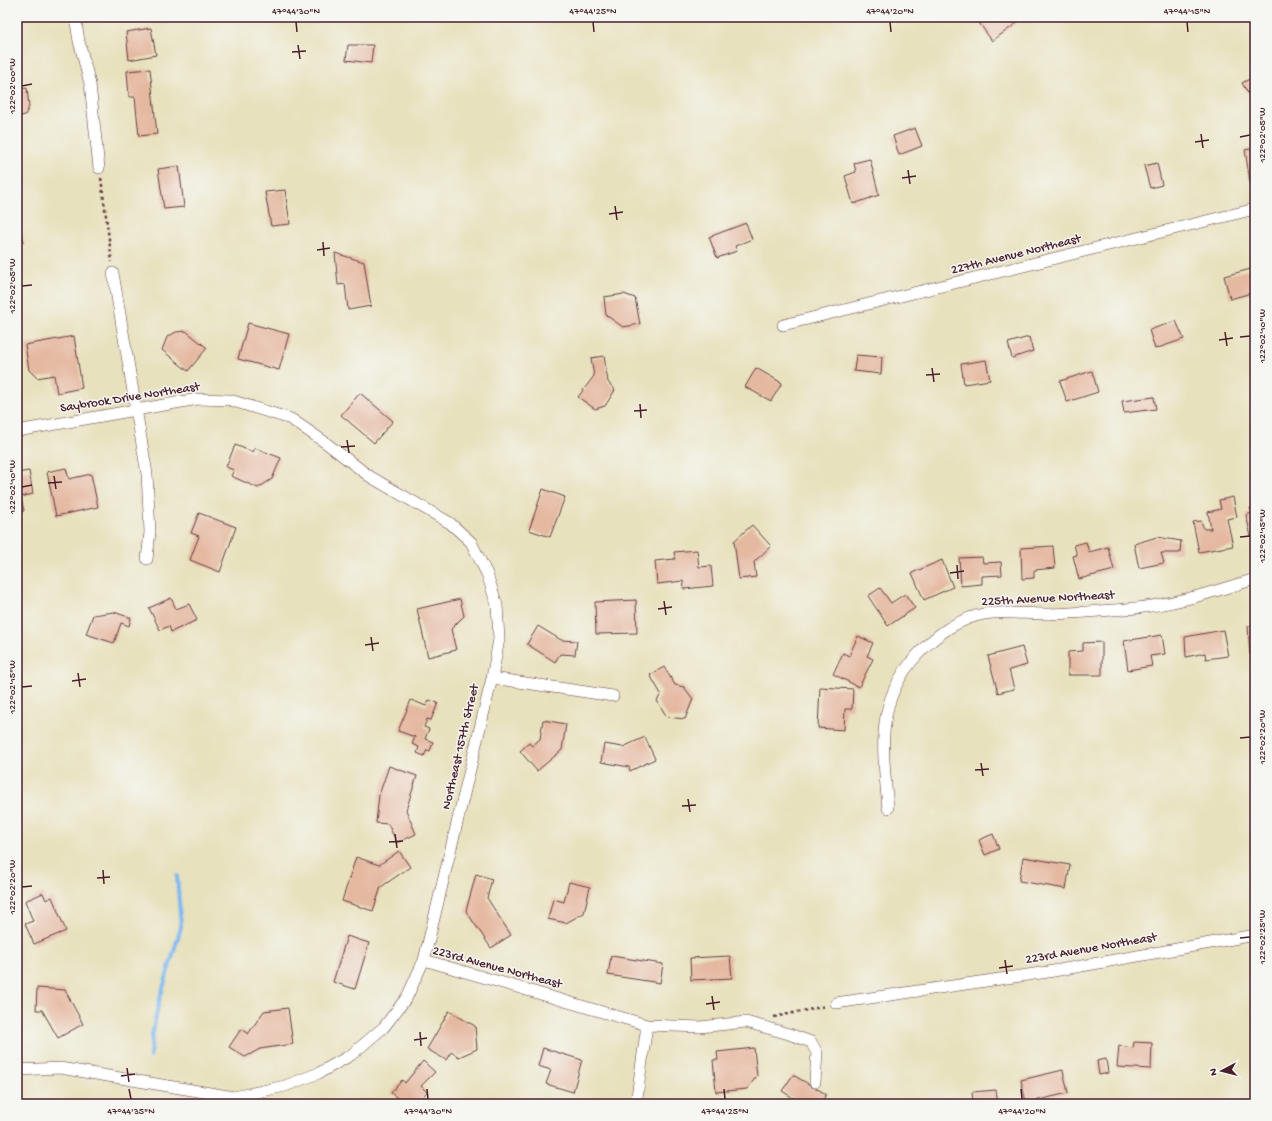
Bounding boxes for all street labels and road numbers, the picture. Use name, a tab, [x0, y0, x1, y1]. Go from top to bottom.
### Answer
street label: 227th Avenue Northeast	[950, 231, 1084, 278]
street label: Saybrook Drive Northeast	[59, 379, 202, 416]
street label: 225th Avenue Northeast	[981, 588, 1117, 610]
street label: Northeast 157th Street	[439, 681, 483, 811]
street label: 223rd Avenue Northeast	[1024, 930, 1160, 968]
street label: 223rd Avenue Northeast	[431, 944, 565, 993]

